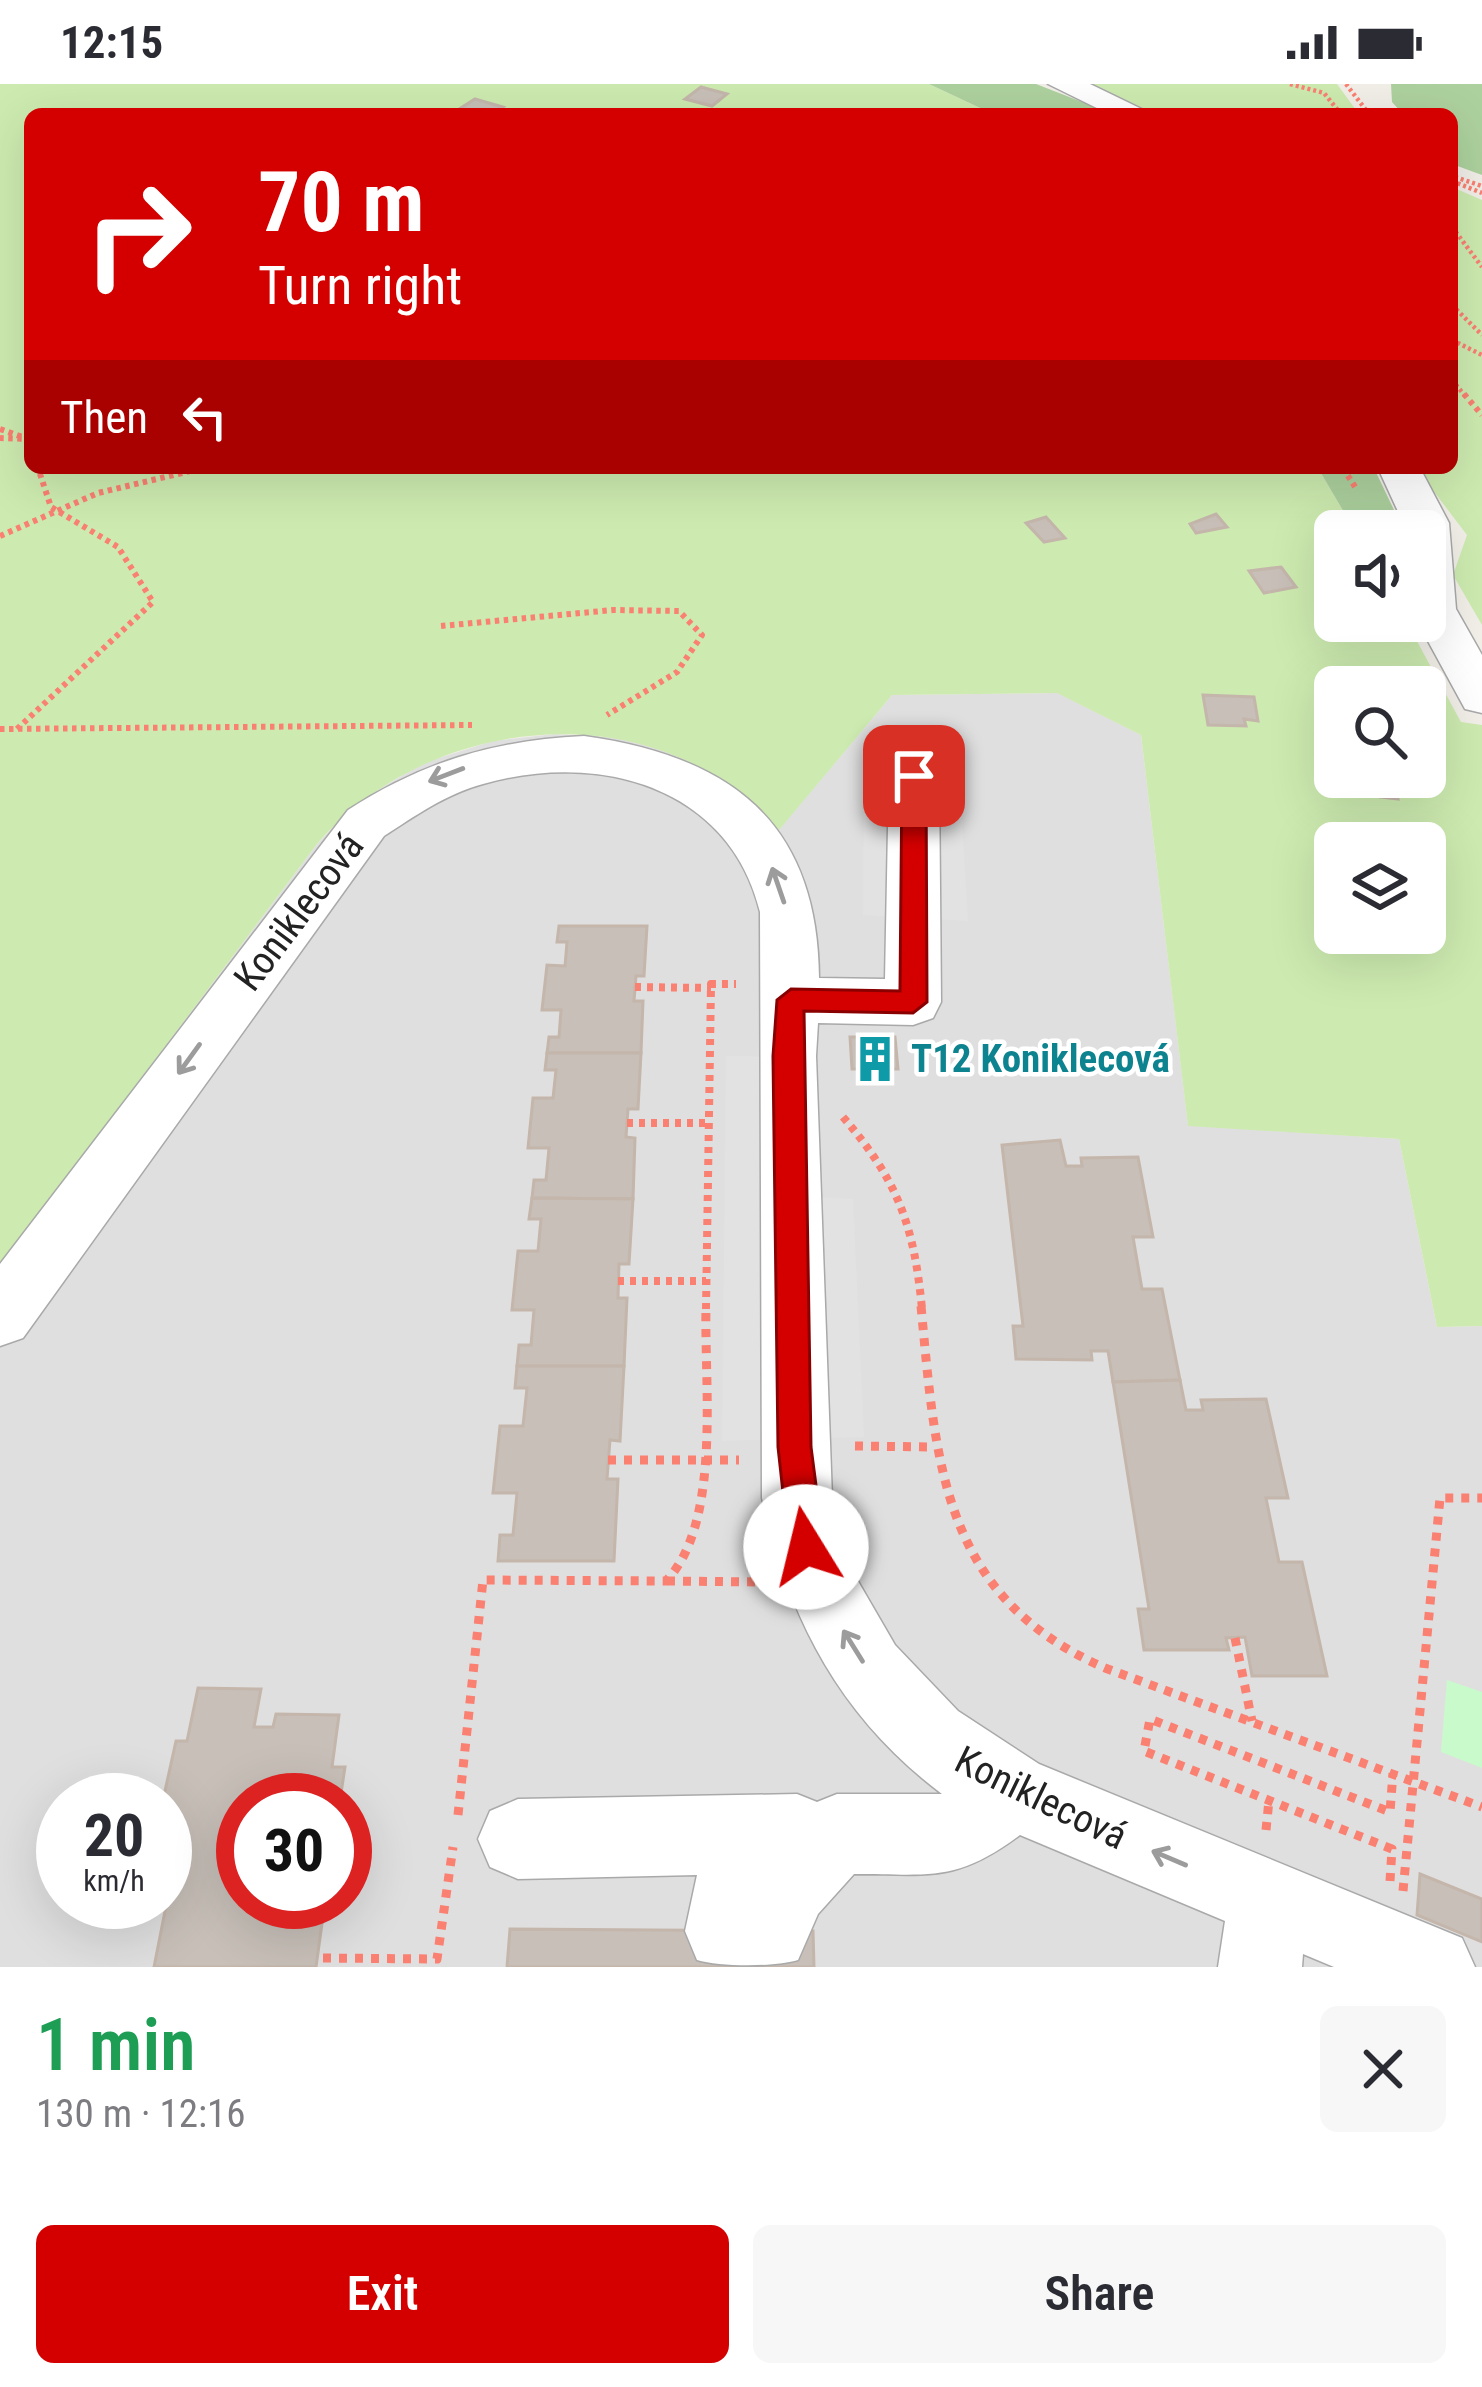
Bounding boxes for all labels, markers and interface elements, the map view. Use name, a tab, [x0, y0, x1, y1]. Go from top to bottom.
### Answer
text: 12:15	[60, 16, 163, 69]
text: 70 m	[258, 153, 425, 252]
icon: right	[60, 156, 216, 312]
text: Turn right	[258, 254, 462, 317]
icon: left	[172, 384, 238, 450]
text: Then	[60, 391, 148, 444]
map controls	[1314, 510, 1446, 954]
button: sound	[1314, 510, 1446, 642]
button: search	[1314, 666, 1446, 798]
pin	[863, 725, 965, 827]
icon: arrive	[881, 743, 947, 809]
one-way arrow	[429, 765, 466, 787]
button: layers	[1314, 822, 1446, 954]
street label: Koniklecová	[225, 824, 373, 1000]
one-way arrow	[766, 867, 788, 905]
building icon: T12 Koniklecová	[850, 1034, 900, 1084]
place label: T12 Koniklecová	[911, 1036, 1170, 1082]
one-way arrow	[176, 1042, 202, 1075]
position arrow	[743, 1484, 869, 1610]
one-way arrow	[841, 1630, 865, 1664]
street label: Koniklecová	[948, 1737, 1134, 1859]
speed limit sign: 30	[216, 1773, 372, 1929]
text: 20	[84, 1800, 144, 1871]
one-way arrow	[1152, 1846, 1189, 1867]
text: km/h	[83, 1863, 145, 1898]
text: 1 min	[36, 2003, 195, 2088]
button: close	[1320, 2006, 1446, 2132]
text: 130 m · 12:16	[36, 2091, 246, 2137]
button: Exit	[36, 2225, 729, 2363]
button: Share	[753, 2225, 1446, 2363]

